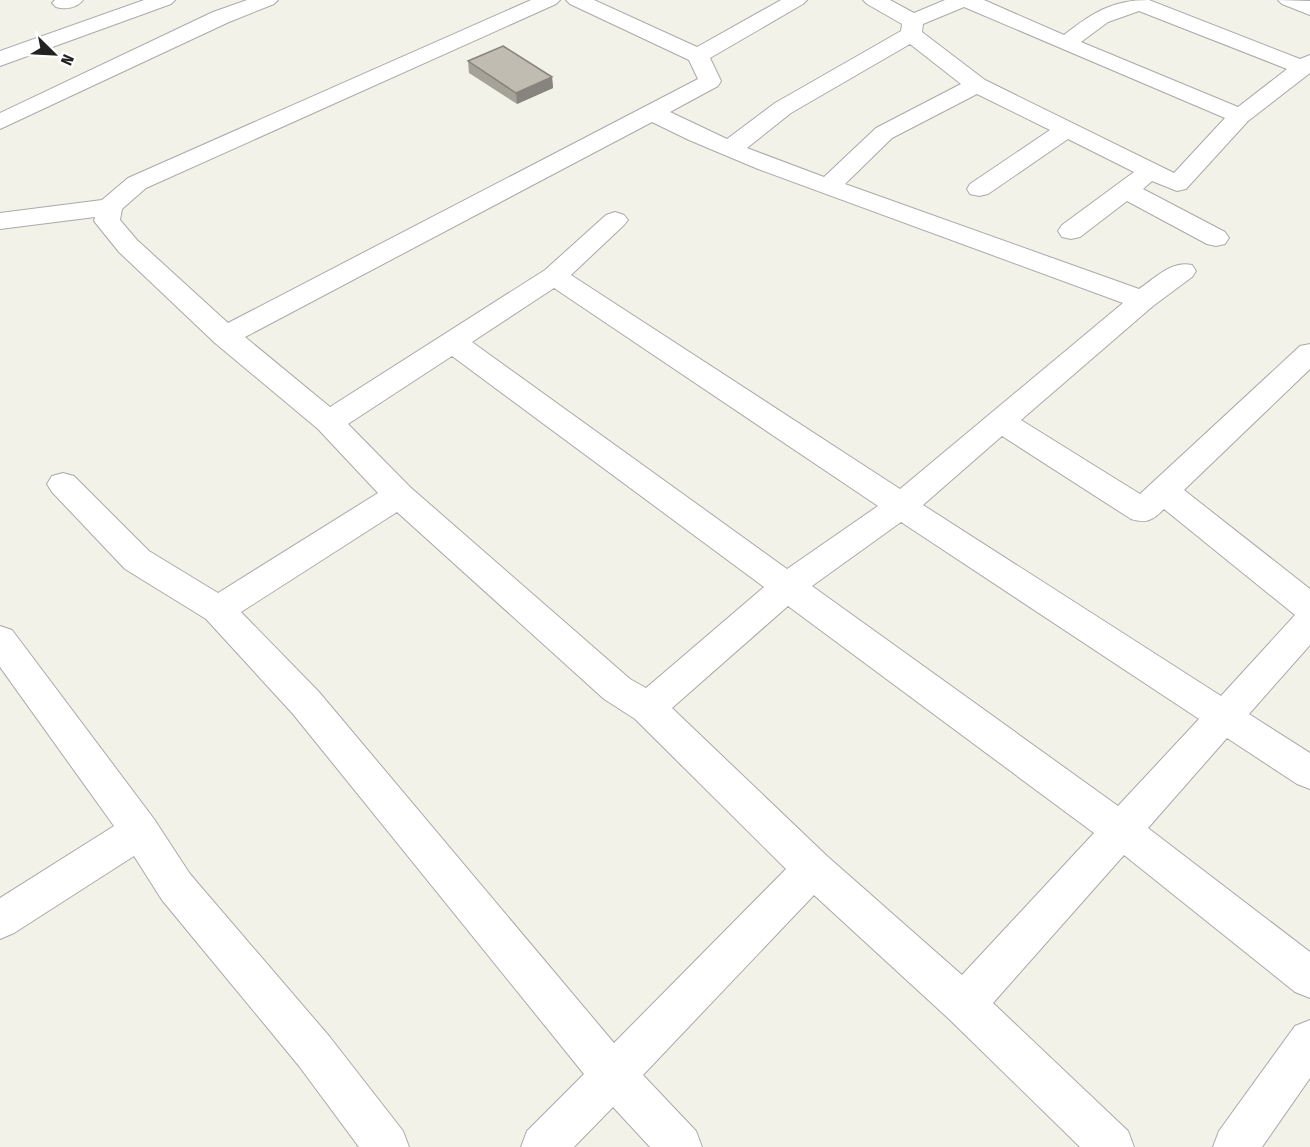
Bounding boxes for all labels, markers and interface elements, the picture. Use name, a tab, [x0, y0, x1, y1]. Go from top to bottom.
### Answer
north arrow	[24, 24, 84, 84]
text: N	[57, 52, 78, 68]

